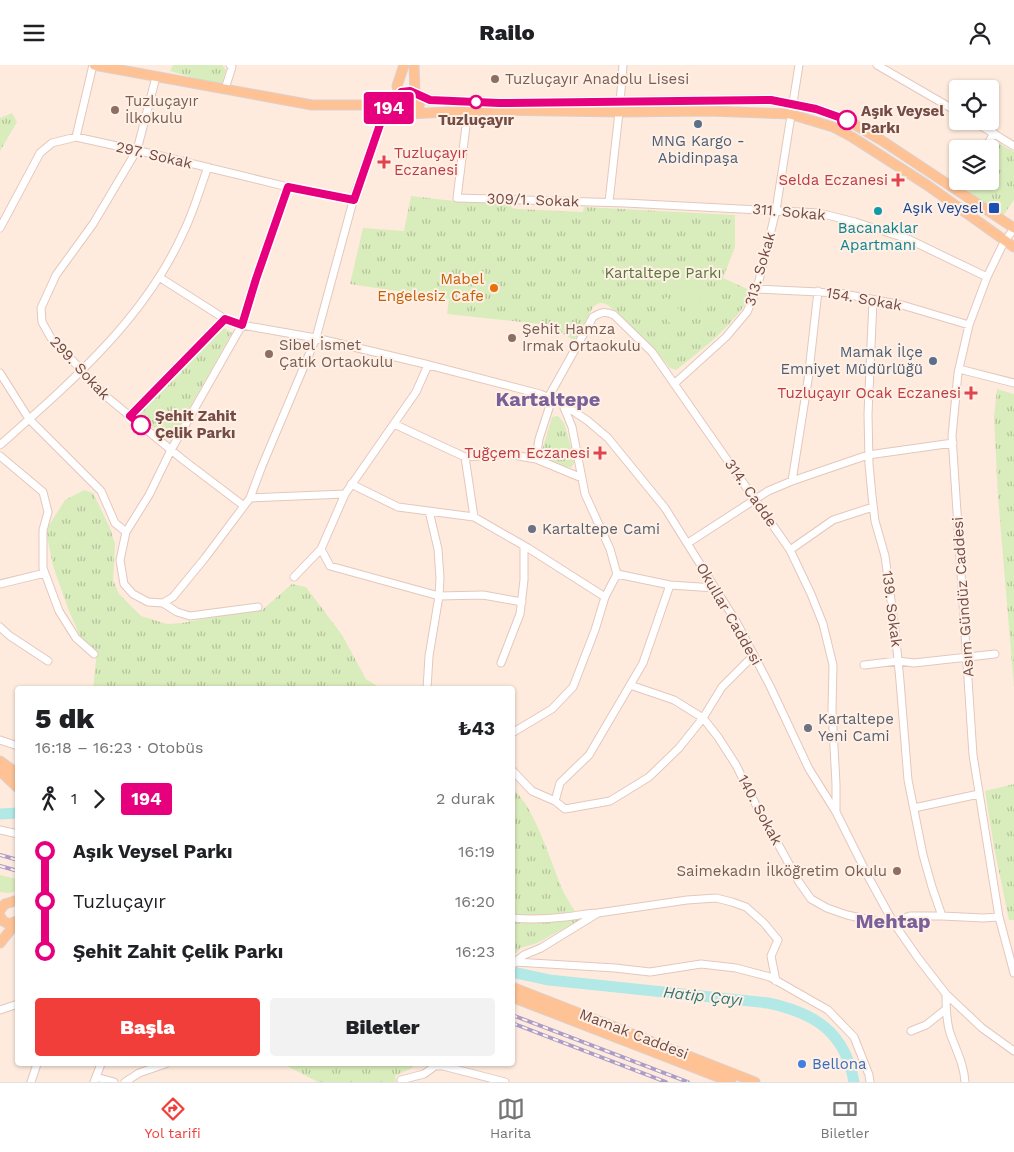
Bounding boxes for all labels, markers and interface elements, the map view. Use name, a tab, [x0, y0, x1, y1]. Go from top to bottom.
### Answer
icon: menu	[20, 19, 48, 47]
icon: person	[966, 19, 994, 47]
text: Railo	[479, 20, 535, 45]
place label: Tuzluçayır Anadolu Lisesi	[505, 70, 689, 88]
marker: Tuzluçayır Anadolu Lisesi	[489, 73, 501, 85]
map controls	[949, 80, 999, 190]
button: locate	[949, 80, 999, 130]
place label: Tuzluçayır İlkokulu	[125, 92, 199, 127]
line badge: 194	[360, 92, 418, 124]
marker: Tuzluçayır	[469, 95, 483, 109]
text: 194	[374, 97, 404, 118]
place label: Aşık Veysel Parkı	[861, 102, 944, 137]
marker: Tuzluçayır İlkokulu	[109, 104, 121, 116]
marker: Aşık Veysel Parkı	[837, 110, 857, 130]
place label: Tuzluçayır	[438, 111, 515, 129]
marker: MNG Kargo - Abidinpaşa	[692, 118, 704, 130]
place label: MNG Kargo - Abidinpaşa	[651, 132, 745, 167]
street label: 297. Sokak	[114, 137, 194, 173]
button: layers	[949, 140, 999, 190]
place label: Tuzluçayır Eczanesi	[394, 144, 468, 179]
marker: Tuzluçayır Eczanesi	[378, 156, 390, 168]
place label: Selda Eczanesi	[778, 171, 888, 189]
marker: Selda Eczanesi	[892, 174, 904, 186]
street label: 309/1. Sokak	[486, 189, 580, 211]
place label: Aşık Veysel	[902, 199, 983, 217]
street label: 311. Sokak	[752, 200, 827, 224]
marker: Aşık Veysel	[987, 201, 1001, 215]
marker: Bacanaklar Apartmanı	[872, 205, 884, 217]
place label: Bacanaklar Apartmanı	[838, 219, 918, 254]
street label: 313. Sokak	[741, 229, 779, 308]
park label: Kartaltepe Parkı	[604, 264, 722, 282]
place label: Mabel Engelesiz Cafe	[377, 270, 484, 305]
marker: Mabel Engelesiz Cafe	[488, 282, 500, 294]
street label: 154. Sokak	[825, 283, 904, 315]
place label: Şehit Hamza Irmak Ortaokulu	[522, 320, 641, 355]
marker: Şehit Hamza Irmak Ortaokulu	[506, 332, 518, 344]
street label: 299. Sokak	[46, 333, 114, 404]
place label: Sibel İsmet Çatık Ortaokulu	[279, 336, 393, 371]
place label: Mamak İlçe Emniyet Müdürlüğü	[780, 343, 923, 378]
marker: Sibel İsmet Çatık Ortaokulu	[263, 348, 275, 360]
marker: Mamak İlçe Emniyet Müdürlüğü	[927, 355, 939, 367]
place label: Tuzluçayır Ocak Eczanesi	[777, 384, 961, 402]
district label: Kartaltepe	[496, 387, 600, 411]
marker: Tuzluçayır Ocak Eczanesi	[965, 387, 977, 399]
place label: Şehit Zahit Çelik Parkı	[155, 407, 237, 442]
marker: Şehit Zahit Çelik Parkı	[131, 415, 151, 435]
place label: Tuğçem Eczanesi	[464, 444, 590, 462]
marker: Tuğçem Eczanesi	[594, 447, 606, 459]
street label: 314. Cadde	[721, 456, 781, 530]
street label: Asım Gündüz Caddesi	[948, 516, 978, 678]
place label: Kartaltepe Cami	[542, 520, 660, 538]
marker: Kartaltepe Cami	[526, 523, 538, 535]
street label: Okullar Caddesi	[692, 559, 766, 669]
street label: 139. Sokak	[878, 570, 906, 649]
text: 5 dk	[35, 702, 94, 735]
place label: Kartaltepe Yeni Cami	[818, 710, 894, 745]
text: ₺43	[458, 717, 495, 740]
marker: Kartaltepe Yeni Cami	[802, 722, 814, 734]
text: 16:18 – 16:23 · Otobüs	[35, 738, 204, 757]
street label: 140. Sokak	[734, 772, 786, 849]
icon: walk	[35, 785, 63, 813]
icon: forward	[85, 785, 113, 813]
text: 194	[131, 788, 162, 809]
text: 1	[71, 789, 77, 808]
text: 2 durak	[436, 789, 495, 808]
text: Aşık Veysel Parkı	[73, 840, 233, 863]
text: 16:19	[458, 842, 495, 861]
place label: Saimekadın İlköğretim Okulu	[677, 862, 887, 880]
marker: Saimekadın İlköğretim Okulu	[891, 865, 903, 877]
text: Tuzluçayır	[73, 890, 166, 913]
text: 16:20	[455, 892, 495, 911]
district label: Mehtap	[855, 909, 931, 933]
text: Şehit Zahit Çelik Parkı	[73, 940, 283, 963]
text: 16:23	[456, 942, 495, 961]
water label: Hatip Çayı	[662, 982, 744, 1010]
button: Başla	[35, 998, 260, 1056]
button: Biletler	[270, 998, 495, 1056]
street label: Mamak Caddesi	[577, 1005, 691, 1063]
place label: Bellona	[812, 1055, 867, 1073]
marker: Bellona	[796, 1058, 808, 1070]
tab: Yol tarifi	[145, 1095, 201, 1141]
tab: Harita	[490, 1095, 531, 1141]
tab: Biletler	[820, 1095, 869, 1141]

